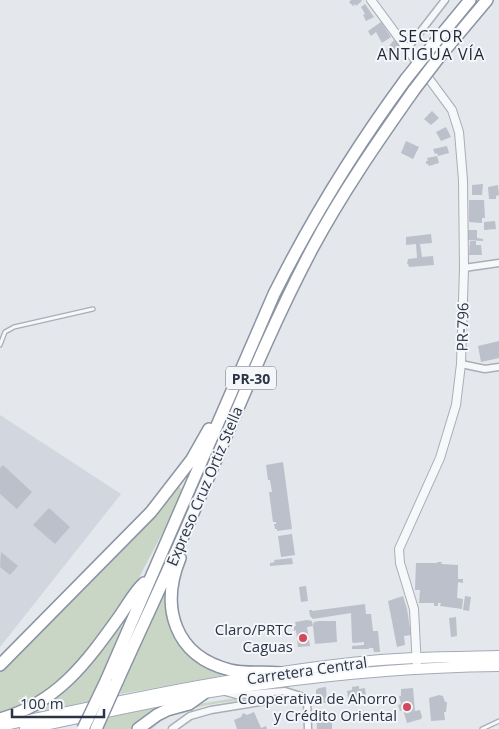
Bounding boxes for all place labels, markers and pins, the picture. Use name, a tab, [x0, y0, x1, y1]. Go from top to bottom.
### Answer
place label: Claro/PRTC Caguas	[215, 619, 293, 656]
marker: Claro/PRTC Caguas	[297, 632, 309, 644]
place label: Cooperativa de Ahorro y Crédito Oriental	[238, 688, 397, 725]
marker: Cooperativa de Ahorro y Crédito Oriental	[401, 701, 413, 713]

